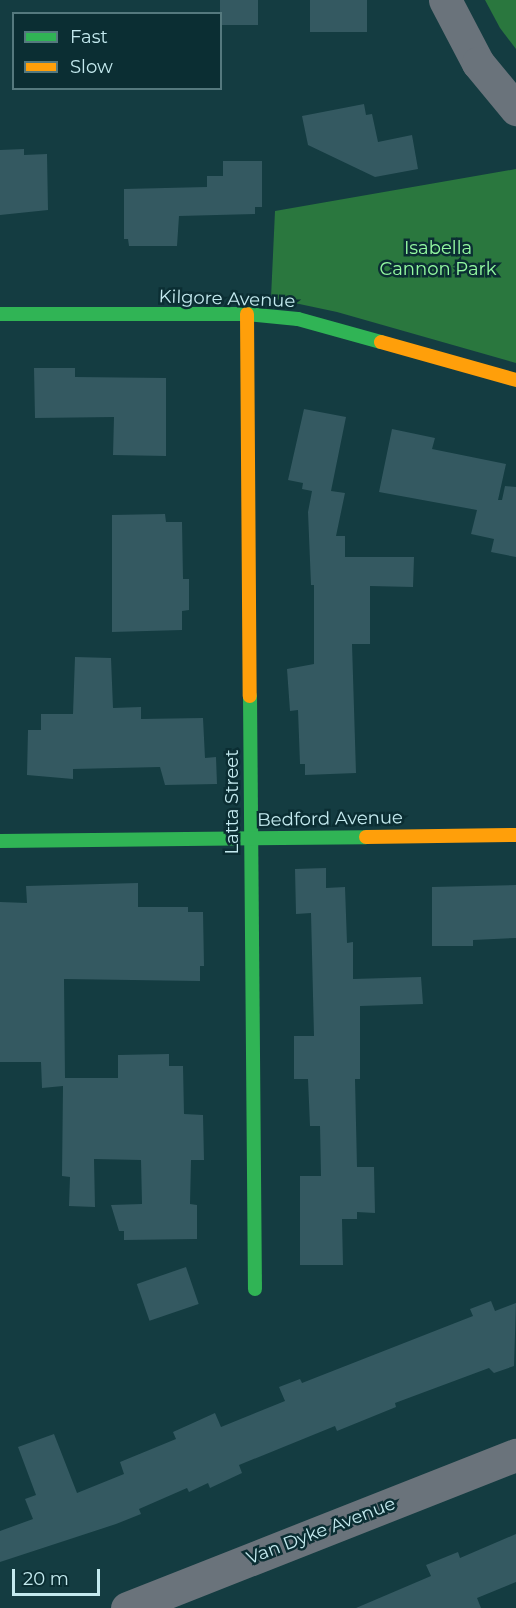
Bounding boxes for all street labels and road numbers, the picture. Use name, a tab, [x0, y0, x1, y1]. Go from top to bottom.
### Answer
street label: Kilgore Avenue	[158, 286, 296, 312]
street label: Latta Street	[221, 750, 243, 854]
street label: Bedford Avenue	[257, 807, 403, 831]
street label: Van Dyke Avenue	[244, 1493, 398, 1569]

